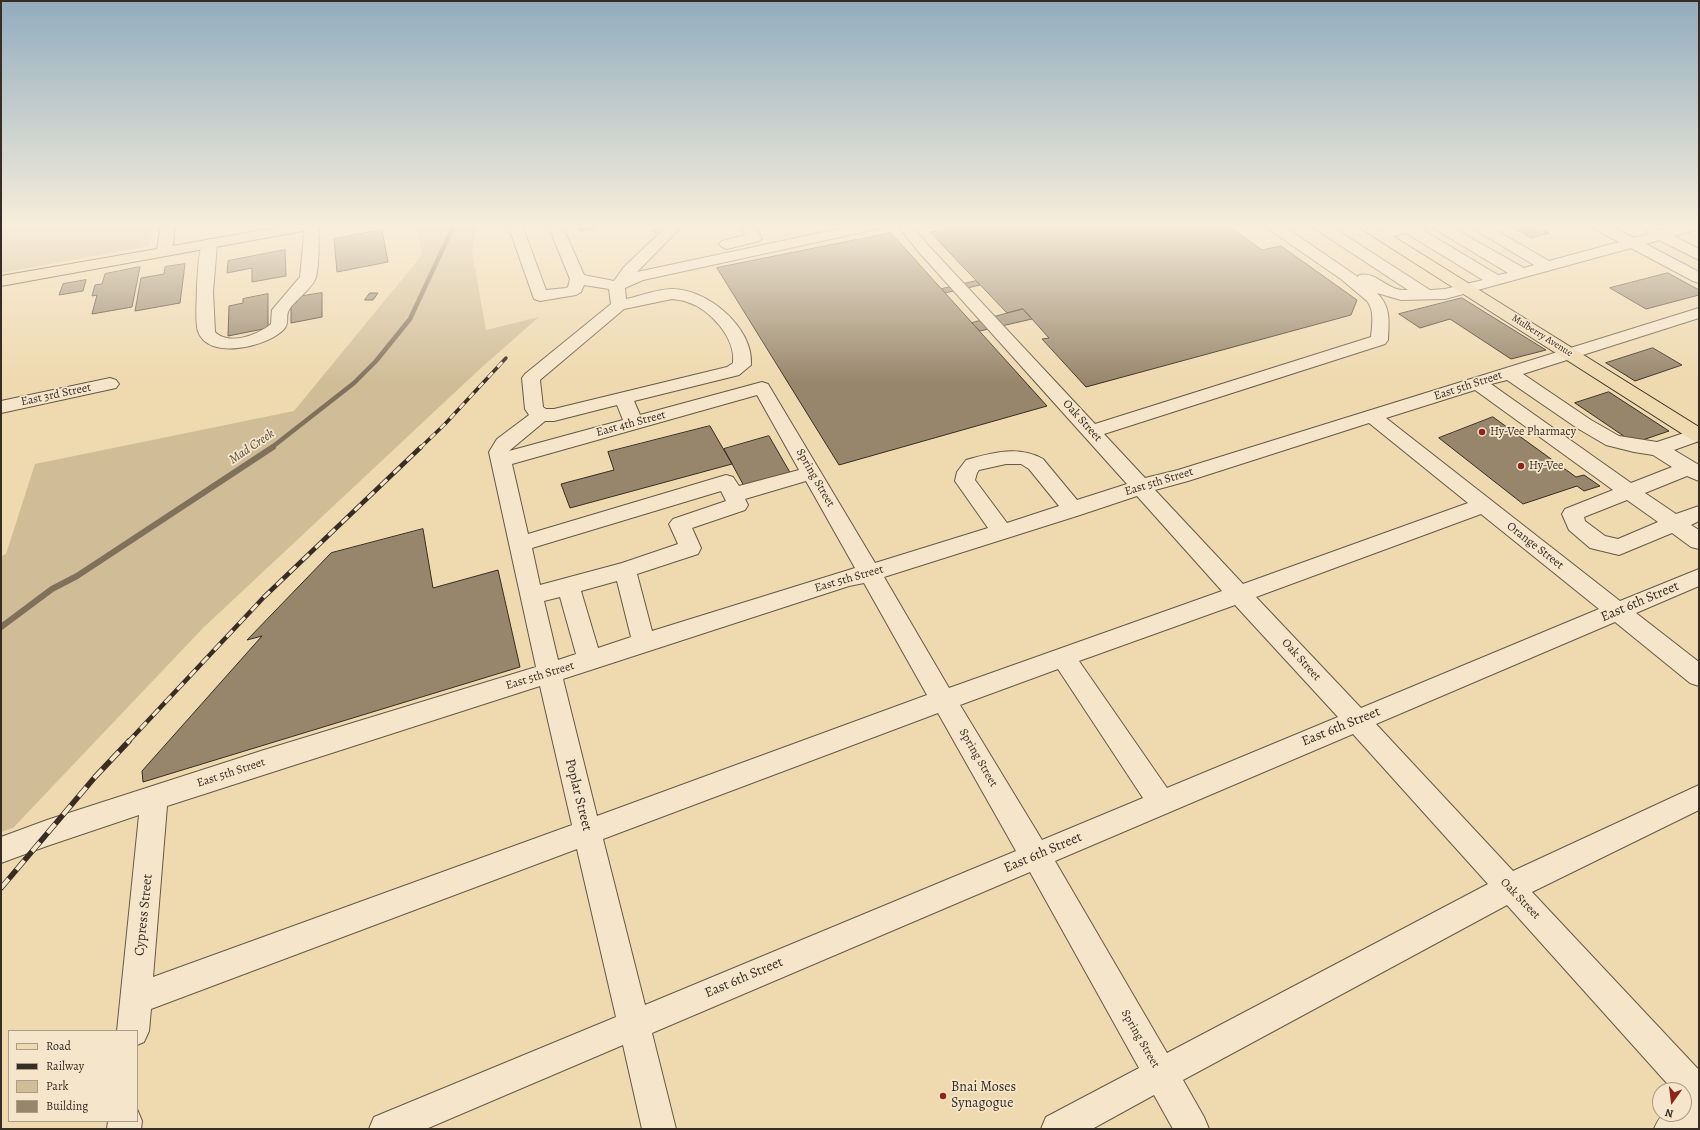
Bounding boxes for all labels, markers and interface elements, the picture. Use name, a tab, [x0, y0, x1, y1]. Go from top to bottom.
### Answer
street label: Mulberry Avenue	[1509, 312, 1575, 360]
street label: East 5th Street	[1432, 368, 1504, 404]
street label: East 3rd Street	[20, 381, 92, 409]
street label: Oak Street	[1059, 397, 1105, 445]
street label: East 4th Street	[595, 408, 667, 440]
place label: Hy-Vee Pharmacy	[1490, 425, 1576, 439]
water label: Mad Creek	[226, 426, 278, 468]
marker: Hy-Vee Pharmacy	[1477, 427, 1487, 437]
street label: Spring Street	[792, 446, 838, 510]
place label: Hy-Vee	[1529, 459, 1563, 473]
marker: Hy-Vee	[1516, 461, 1526, 471]
street label: East 5th Street	[1123, 465, 1195, 499]
street label: Orange Street	[1504, 519, 1566, 573]
street label: East 5th Street	[813, 562, 885, 596]
street label: East 6th Street	[1598, 578, 1682, 626]
street label: Oak Street	[1278, 636, 1324, 684]
street label: East 5th Street	[504, 659, 576, 693]
street label: East 6th Street	[1299, 704, 1383, 750]
street label: Spring Street	[955, 726, 1001, 790]
street label: East 5th Street	[195, 755, 267, 791]
street label: Poplar Street	[561, 757, 595, 833]
street label: East 6th Street	[1001, 829, 1085, 877]
street label: Cypress Street	[131, 873, 157, 957]
street label: Oak Street	[1497, 875, 1543, 923]
street label: East 6th Street	[702, 954, 786, 1002]
street label: Spring Street	[1117, 1007, 1163, 1071]
legend	[8, 1030, 138, 1122]
text: Road	[46, 1038, 71, 1054]
text: Railway	[46, 1058, 84, 1074]
text: Park	[46, 1078, 69, 1094]
place label: Bnai Moses Synagogue	[951, 1080, 1016, 1112]
north arrow	[1652, 1082, 1692, 1122]
marker: Bnai Moses Synagogue	[938, 1091, 948, 1101]
text: Building	[46, 1098, 88, 1114]
text: N	[1664, 1105, 1675, 1121]

